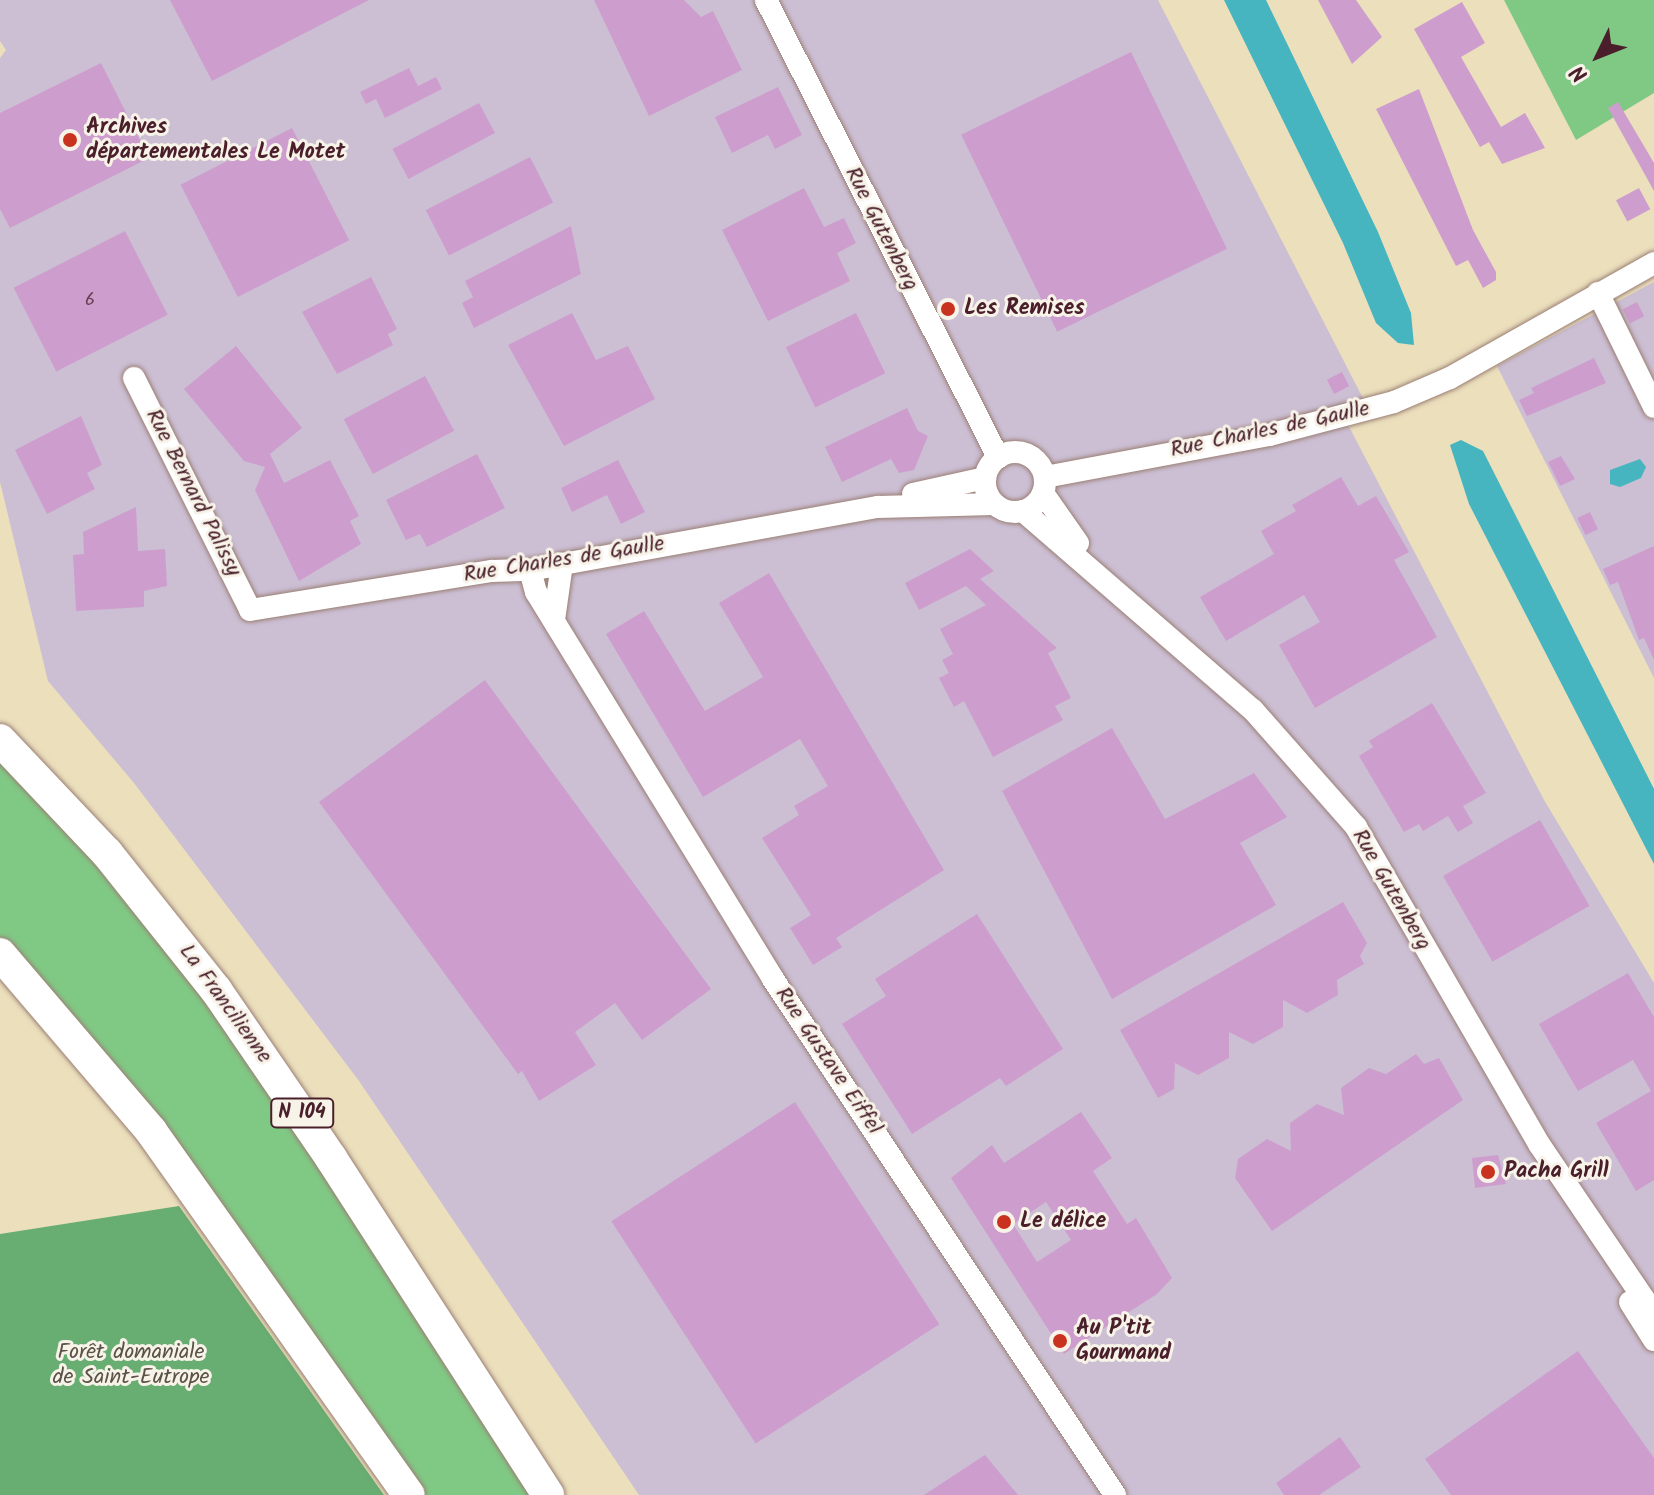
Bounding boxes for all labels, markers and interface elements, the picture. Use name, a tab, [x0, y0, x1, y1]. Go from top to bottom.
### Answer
north arrow	[1558, 16, 1638, 96]
text: N	[1563, 56, 1598, 90]
place label: Archives départementales Le Motet	[86, 114, 345, 166]
marker: Archives départementales Le Motet	[61, 131, 79, 149]
street label: Rue Gutenberg	[838, 163, 924, 295]
house number: 6	[85, 290, 95, 312]
place label: Les Remises	[964, 296, 1084, 322]
marker: Les Remises	[939, 300, 957, 318]
street label: Rue Charles de Gaulle	[1168, 396, 1372, 464]
street label: Rue Bernard Palissy	[139, 405, 247, 581]
street label: Rue Charles de Gaulle	[462, 531, 666, 589]
street label: Rue Gutenberg	[1346, 825, 1436, 955]
street label: La Francilienne	[173, 939, 277, 1069]
street label: Rue Gustave Eiffel	[769, 982, 887, 1140]
road number: N 104	[270, 1097, 334, 1129]
place label: Pacha Grill	[1504, 1159, 1609, 1185]
marker: Pacha Grill	[1479, 1163, 1497, 1181]
place label: Le délice	[1020, 1209, 1106, 1235]
marker: Le délice	[995, 1213, 1013, 1231]
place label: Au P'tit Gourmand	[1076, 1315, 1171, 1366]
marker: Au P'tit Gourmand	[1051, 1332, 1069, 1350]
park label: Forêt domaniale de Saint-Eutrope	[53, 1339, 209, 1390]

